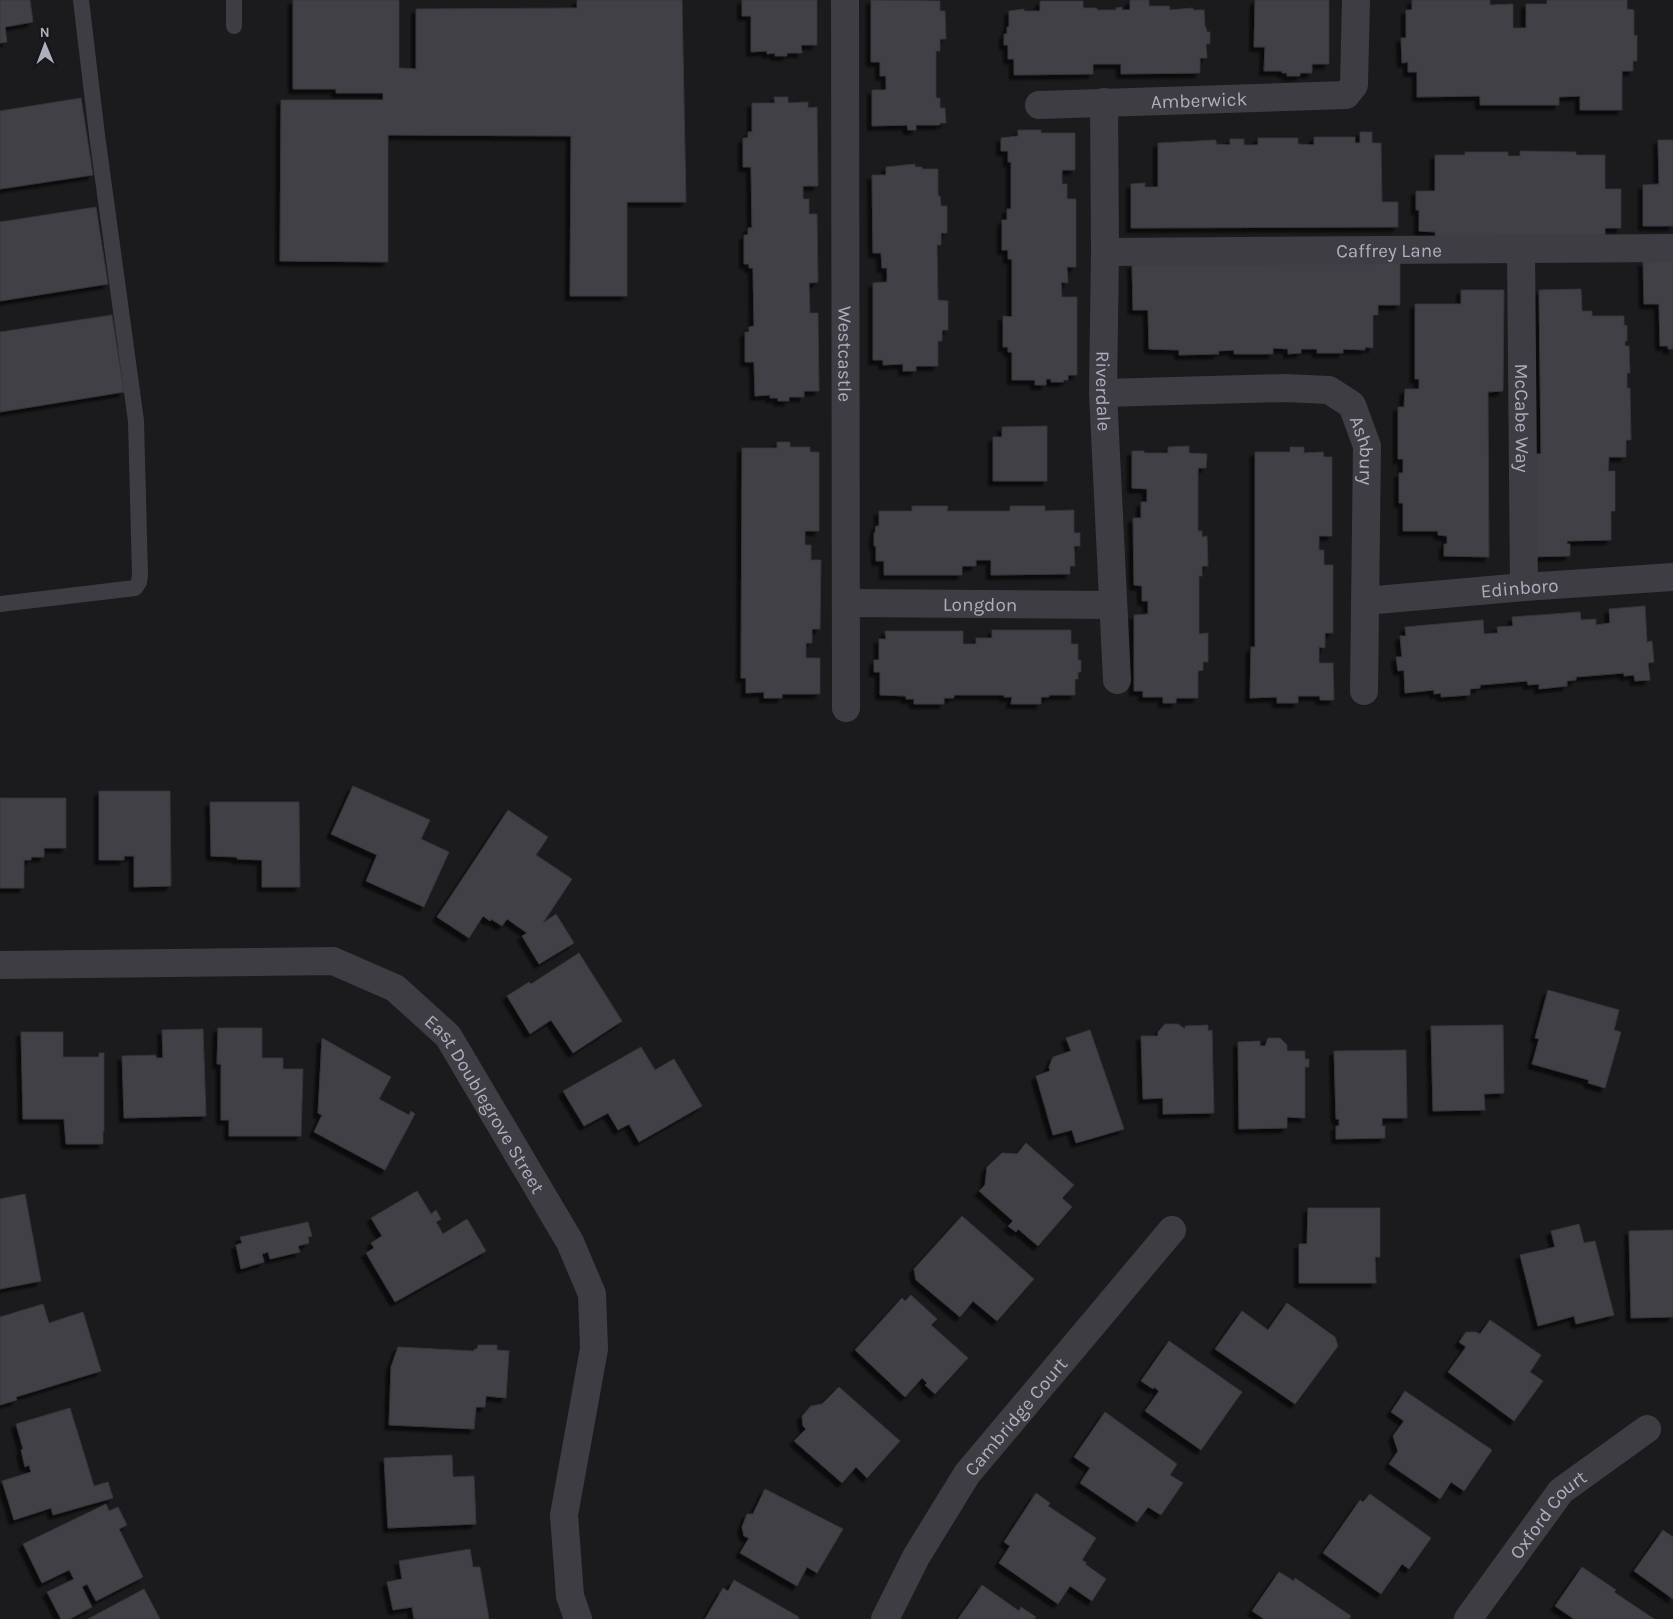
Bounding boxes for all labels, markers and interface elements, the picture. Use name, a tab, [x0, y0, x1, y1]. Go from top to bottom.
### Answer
north arrow	[20, 20, 70, 70]
text: N	[40, 24, 50, 41]
street label: Amberwick	[1150, 88, 1248, 113]
street label: Caffrey Lane	[1336, 240, 1442, 262]
street label: Westcastle	[833, 306, 856, 402]
street label: Riverdale	[1091, 351, 1115, 432]
street label: McCabe Way	[1510, 363, 1533, 473]
street label: Ashbury	[1345, 413, 1377, 485]
street label: Edinboro	[1480, 575, 1559, 603]
street label: Longdon	[943, 594, 1017, 616]
street label: East Doublegrove Street	[420, 1010, 549, 1198]
street label: Cambridge Court	[960, 1353, 1072, 1481]
street label: Oxford Court	[1505, 1466, 1591, 1563]

